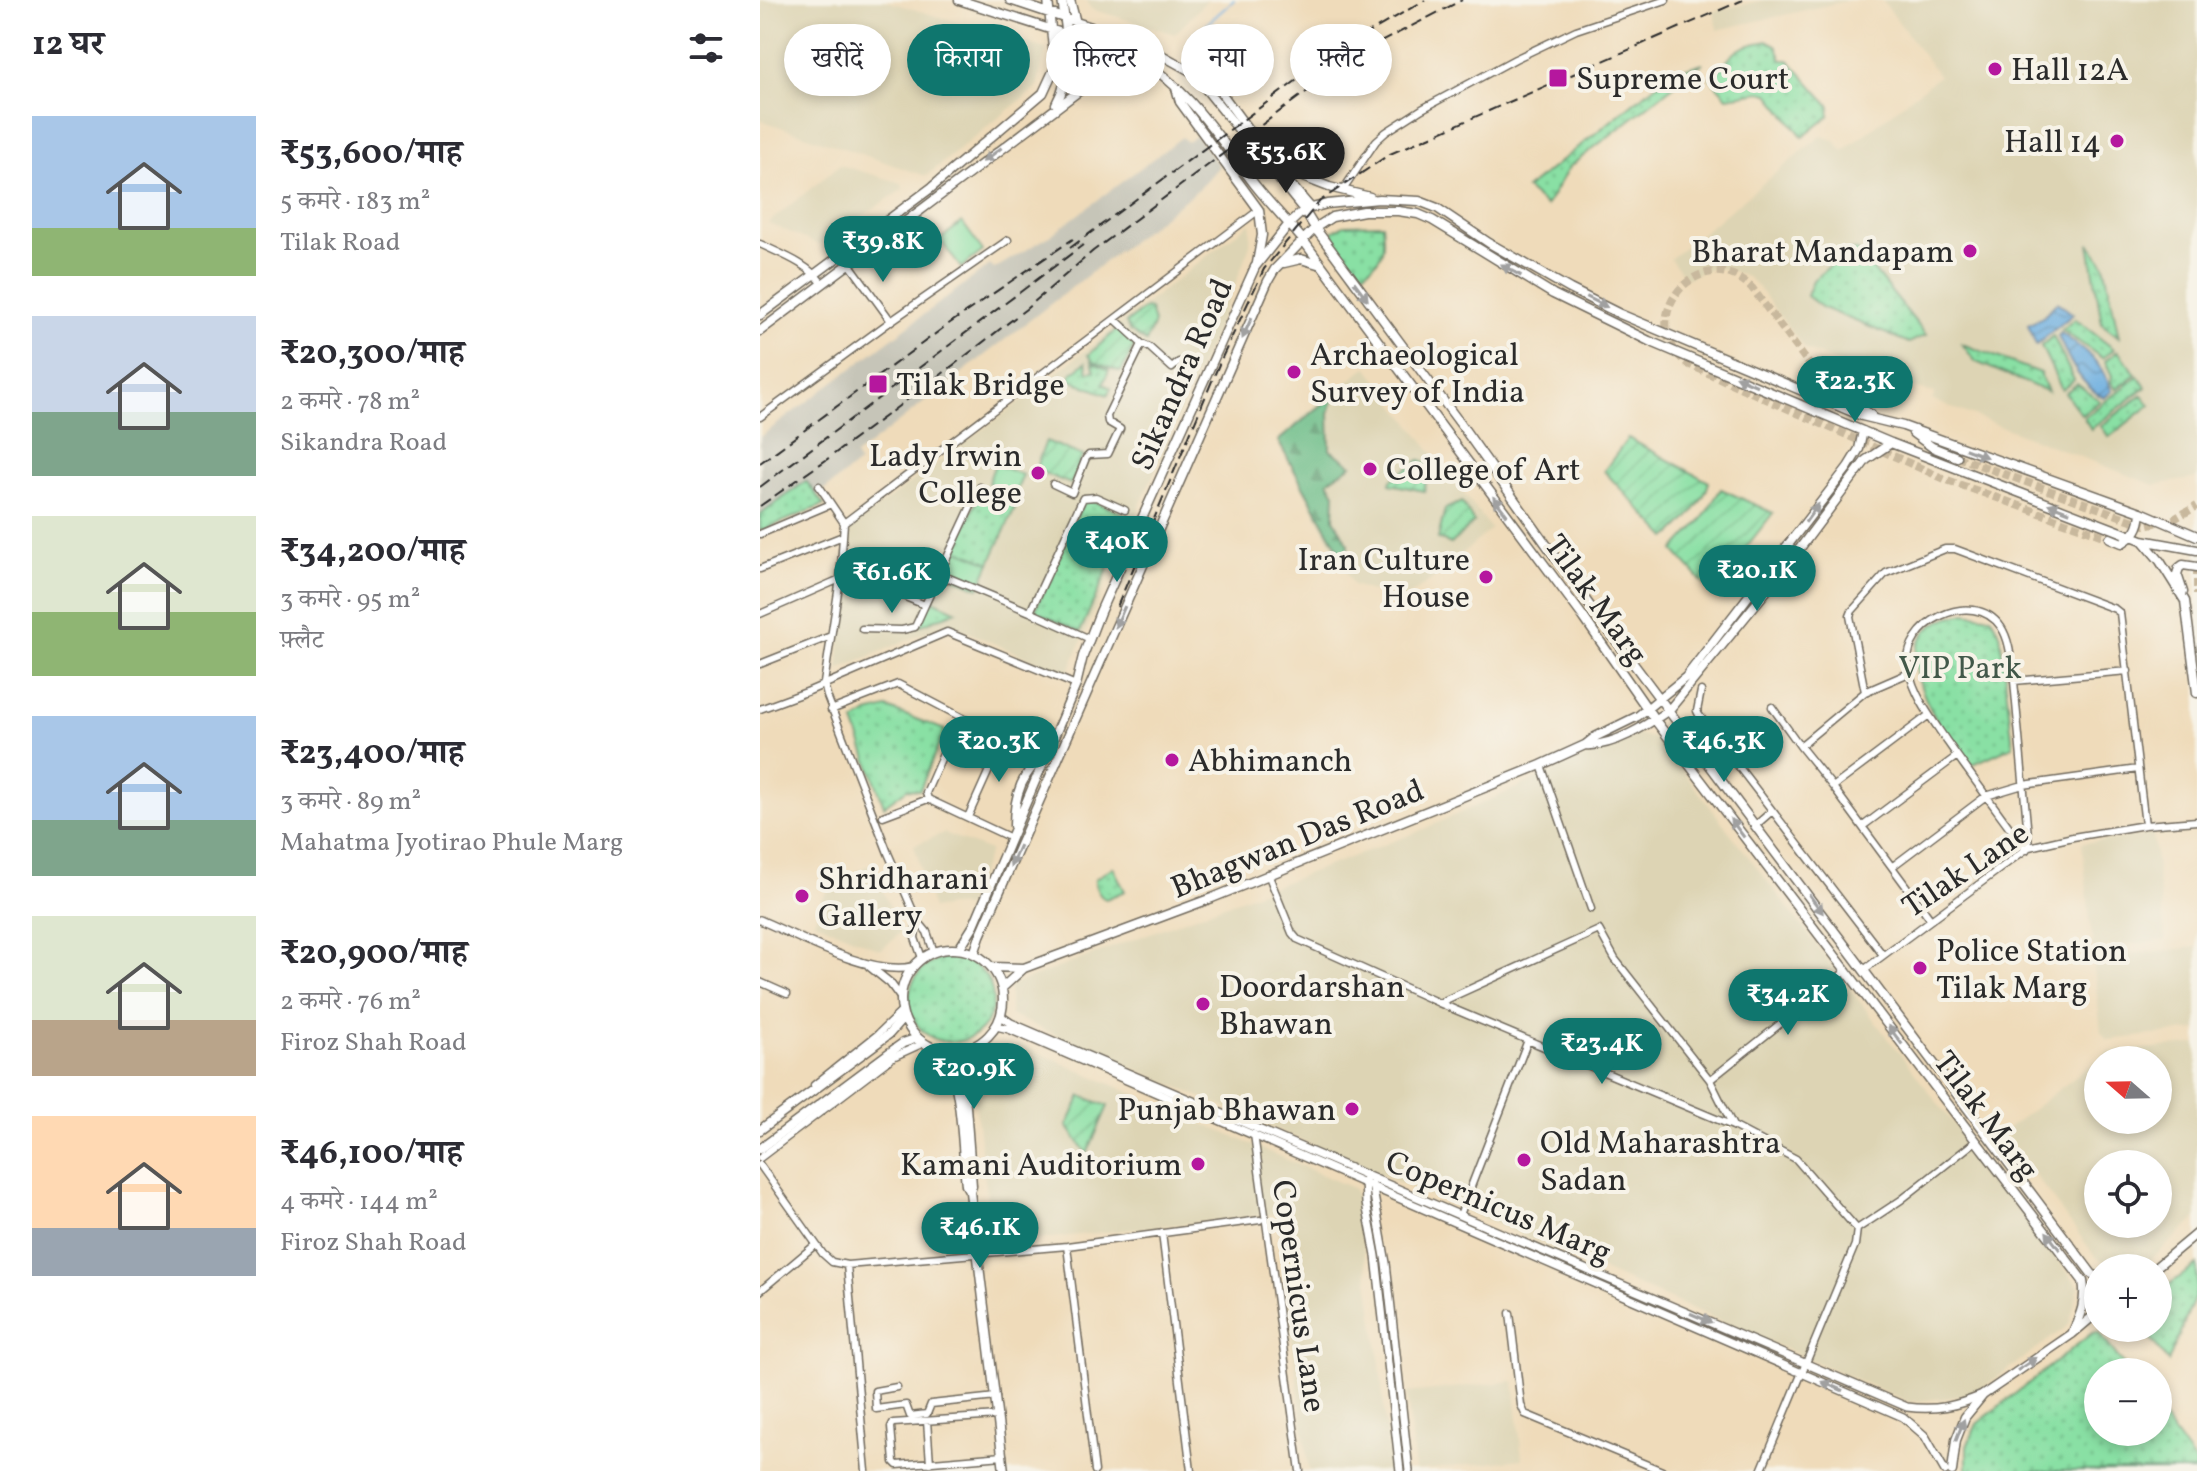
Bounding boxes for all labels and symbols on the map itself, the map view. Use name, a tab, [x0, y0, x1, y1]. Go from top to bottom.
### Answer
place label: Hall 12A	[2011, 50, 2129, 94]
place label: Supreme Court	[1576, 59, 1789, 103]
marker: Hall 12A	[1986, 60, 2004, 78]
marker: Supreme Court	[1547, 67, 1569, 89]
place label: Hall 14	[2004, 122, 2101, 166]
pin: ₹53.6K	[1221, 127, 1351, 195]
marker: Hall 14	[2108, 132, 2126, 150]
one-way arrow	[982, 147, 1002, 163]
pin: ₹39.8K	[818, 216, 948, 284]
place label: Bharat Mandapam	[1691, 232, 1954, 276]
marker: Bharat Mandapam	[1961, 242, 1979, 260]
one-way arrow	[1500, 263, 1522, 277]
street label: Sikandra Road	[1122, 272, 1246, 478]
one-way arrow	[1353, 280, 1368, 301]
one-way arrow	[1586, 296, 1609, 309]
one-way arrow	[1240, 316, 1253, 340]
place label: Archaeological Survey of India	[1310, 335, 1525, 416]
pin: ₹22.3K	[1790, 356, 1920, 424]
marker: Archaeological Survey of India	[1285, 363, 1303, 381]
place label: Tilak Bridge	[896, 365, 1065, 409]
marker: Tilak Bridge	[867, 373, 889, 395]
one-way arrow	[1734, 375, 1757, 388]
place label: Lady Irwin College	[869, 436, 1022, 517]
one-way arrow	[1964, 447, 1988, 460]
place label: College of Art	[1386, 450, 1581, 494]
marker: College of Art	[1361, 460, 1379, 478]
marker: Lady Irwin College	[1029, 464, 1047, 482]
one-way arrow	[1493, 495, 1509, 516]
one-way arrow	[2047, 501, 2071, 514]
one-way arrow	[1804, 503, 1820, 523]
pin: ₹40K	[1070, 516, 1164, 584]
street label: Tilak Marg	[1532, 527, 1657, 675]
place label: Iran Culture House	[1297, 540, 1470, 621]
pin: ₹20.1K	[1692, 545, 1822, 613]
pin: ₹61.6K	[827, 547, 957, 615]
marker: Iran Culture House	[1477, 568, 1495, 586]
one-way arrow	[1113, 606, 1126, 629]
park label: VIP Park	[1898, 648, 2022, 692]
pin: ₹20.3K	[934, 716, 1064, 784]
pin: ₹46.3K	[1659, 716, 1789, 784]
place label: Abhimanch	[1188, 741, 1352, 785]
marker: Abhimanch	[1163, 751, 1181, 769]
street label: Bhagwan Das Road	[1165, 770, 1431, 912]
street label: Tilak Lane	[1895, 813, 2039, 930]
one-way arrow	[1730, 818, 1746, 838]
one-way arrow	[1009, 844, 1022, 867]
place label: Shridharani Gallery	[818, 859, 989, 940]
marker: Shridharani Gallery	[793, 887, 811, 905]
one-way arrow	[1808, 894, 1824, 914]
place label: Police Station Tilak Marg	[1936, 931, 2127, 1012]
marker: Police Station Tilak Marg	[1911, 959, 1929, 977]
place label: Doordarshan Bhawan	[1219, 967, 1405, 1048]
pin: ₹34.2K	[1723, 969, 1853, 1037]
marker: Doordarshan Bhawan	[1194, 995, 1212, 1013]
pin: ₹23.4K	[1537, 1018, 1667, 1086]
one-way arrow	[1887, 1024, 1903, 1045]
pin: ₹20.9K	[909, 1043, 1039, 1111]
street label: Tilak Marg	[1921, 1043, 2048, 1191]
north arrow	[2084, 1046, 2172, 1134]
place label: Punjab Bhawan	[1118, 1090, 1336, 1134]
marker: Punjab Bhawan	[1343, 1100, 1361, 1118]
place label: Old Maharashtra Sadan	[1540, 1123, 1781, 1204]
street label: Copernicus Marg	[1378, 1141, 1618, 1276]
place label: Kamani Auditorium	[900, 1145, 1182, 1189]
marker: Old Maharashtra Sadan	[1515, 1151, 1533, 1169]
marker: Kamani Auditorium	[1189, 1155, 1207, 1173]
street label: Copernicus Lane	[1259, 1177, 1335, 1415]
pin: ₹46.1K	[915, 1202, 1045, 1270]
one-way arrow	[2045, 1231, 2061, 1251]
one-way arrow	[1689, 1312, 1713, 1325]
one-way arrow	[2017, 1357, 2038, 1372]
one-way arrow	[1820, 1379, 1844, 1392]
one-way arrow	[1954, 1418, 1967, 1442]

